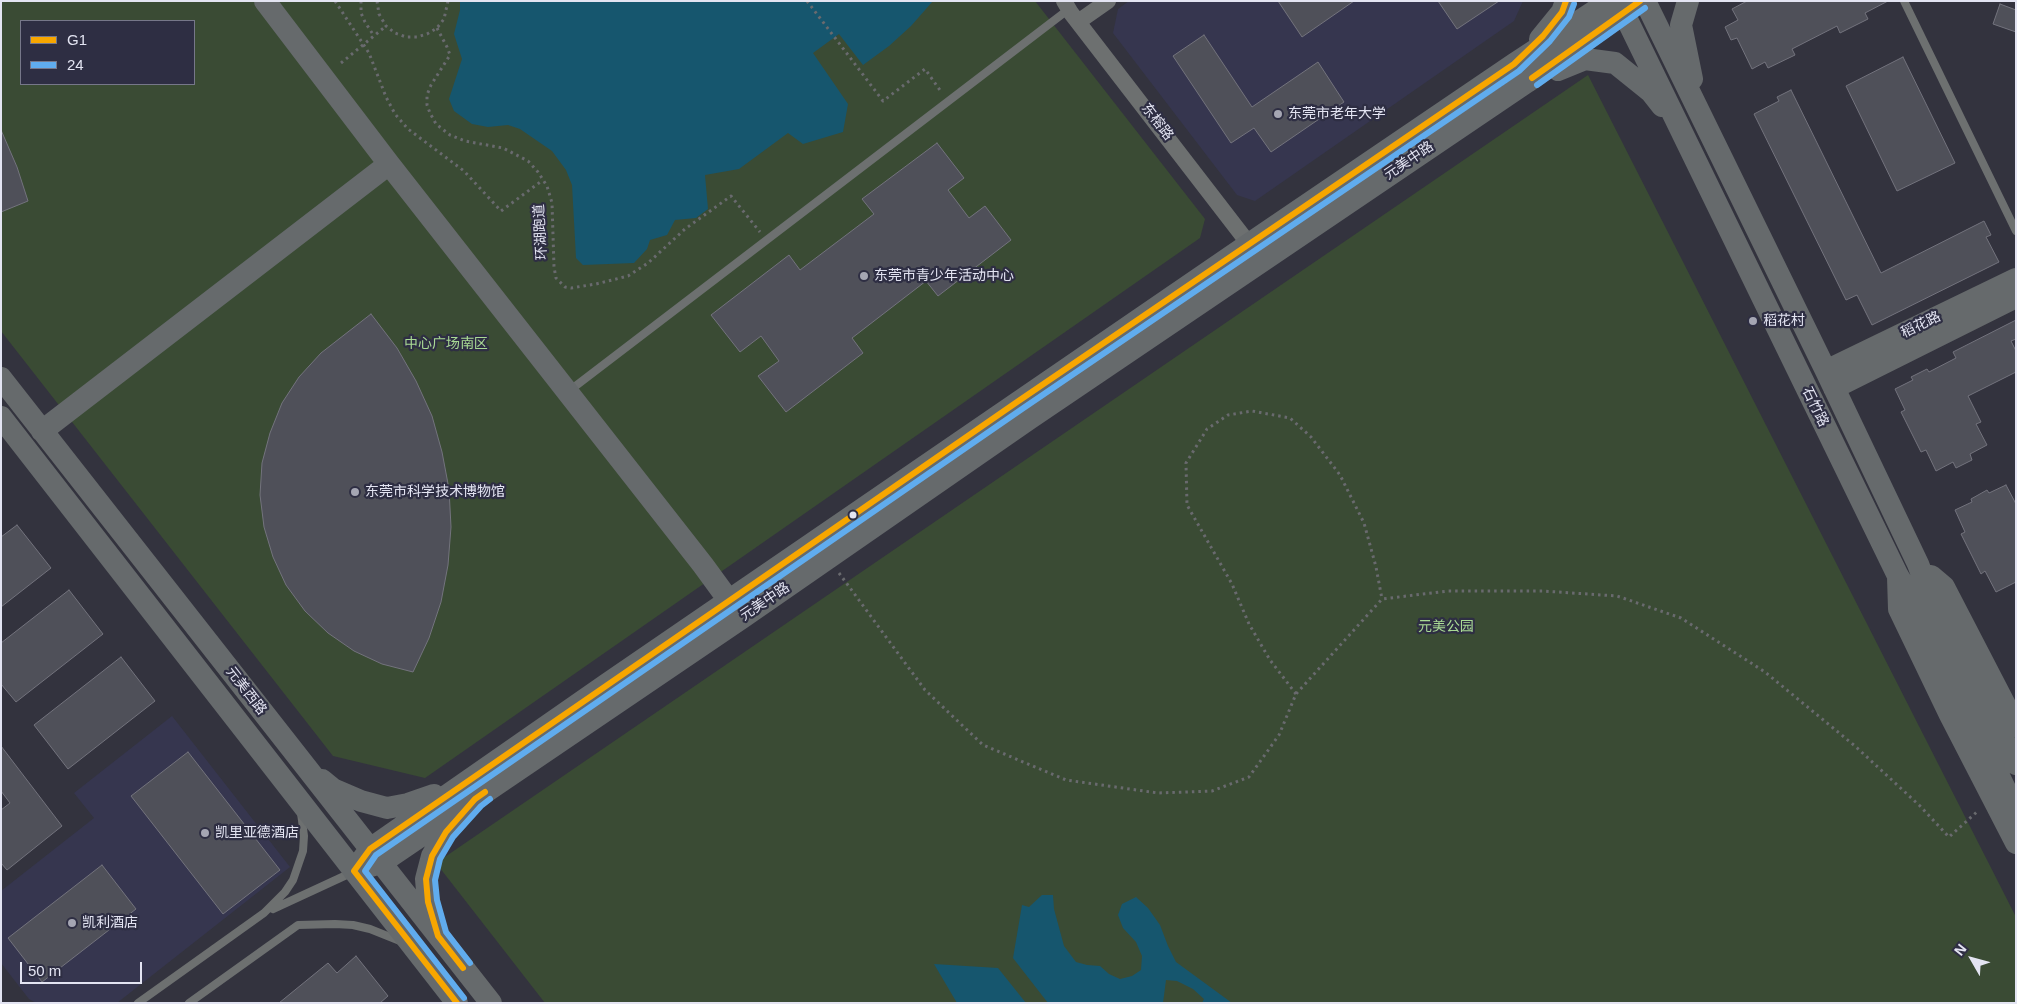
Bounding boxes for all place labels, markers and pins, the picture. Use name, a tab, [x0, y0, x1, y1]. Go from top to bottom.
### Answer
place label: 东莞市老年大学	[1288, 106, 1386, 122]
marker: 东莞市老年大学	[1272, 108, 1284, 120]
place label: 东莞市青少年活动中心	[874, 268, 1014, 284]
marker: 东莞市青少年活动中心	[858, 270, 870, 282]
place label: 稻花村	[1763, 313, 1805, 329]
marker: 稻花村	[1747, 315, 1759, 327]
place label: 东莞市科学技术博物馆	[365, 484, 505, 500]
marker: 东莞市科学技术博物馆	[349, 486, 361, 498]
unlabelled marker	[848, 510, 858, 520]
place label: 凯里亚德酒店	[215, 825, 299, 841]
marker: 凯里亚德酒店	[199, 827, 211, 839]
place label: 凯利酒店	[82, 915, 138, 931]
marker: 凯利酒店	[66, 917, 78, 929]

